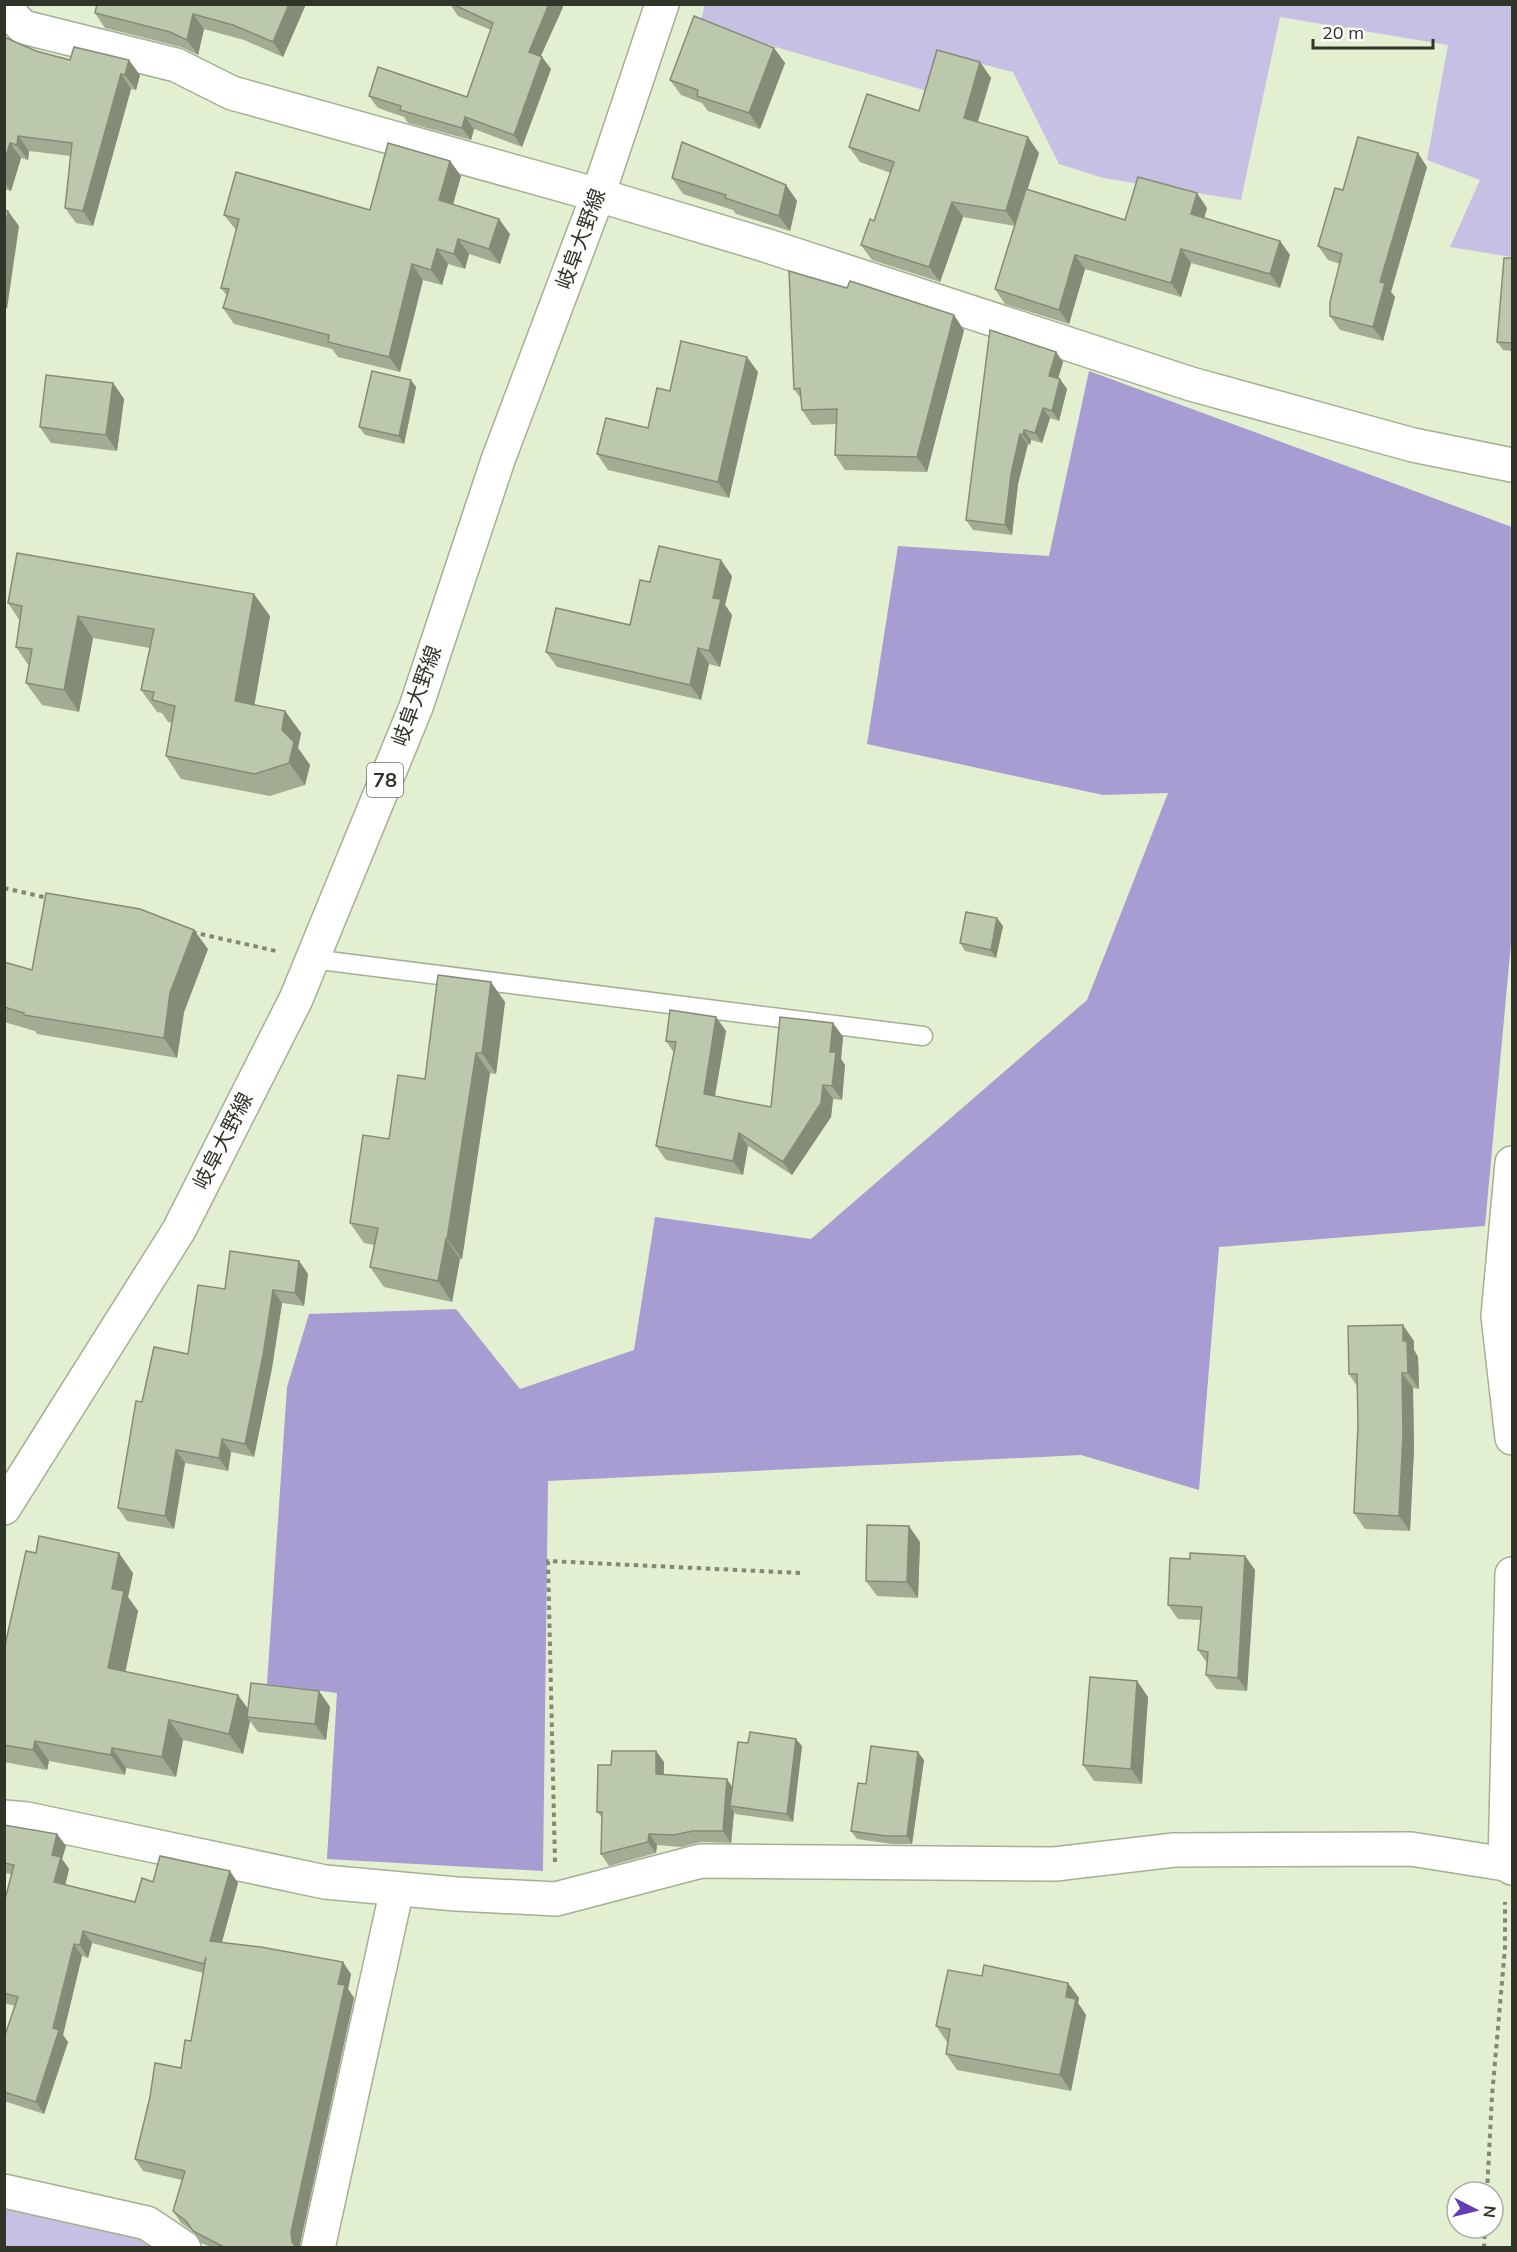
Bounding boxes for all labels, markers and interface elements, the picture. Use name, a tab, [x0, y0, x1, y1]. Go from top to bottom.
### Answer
scale bar	[1313, 12, 1433, 50]
text: 20 m	[1322, 21, 1364, 44]
street label: 岐阜大野線	[550, 185, 610, 292]
street label: 岐阜大野線	[386, 642, 446, 749]
road number: 78	[367, 763, 403, 797]
street label: 岐阜大野線	[187, 1088, 258, 1193]
north arrow	[1445, 2180, 1505, 2240]
text: N	[1479, 2205, 1501, 2219]

